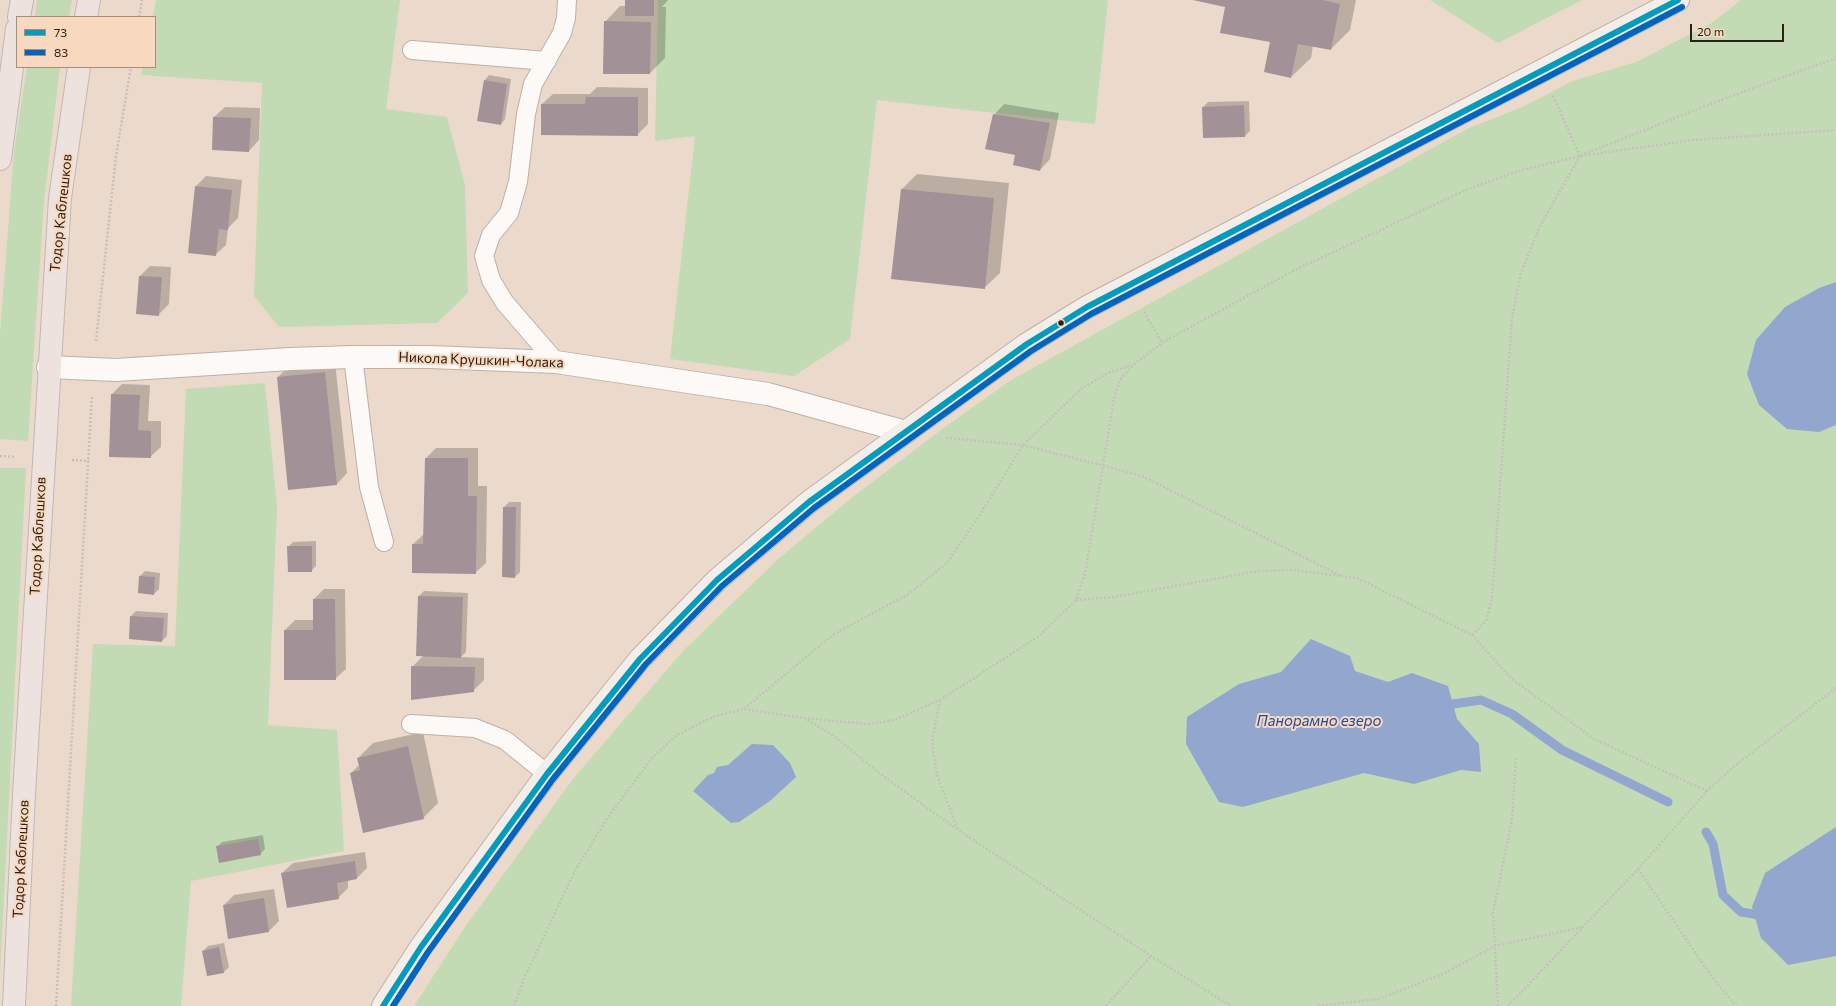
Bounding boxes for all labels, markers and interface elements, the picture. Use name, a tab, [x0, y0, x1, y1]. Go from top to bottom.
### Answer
legend	[16, 16, 156, 68]
scale bar	[1692, 16, 1786, 42]
text: 20 m	[1697, 24, 1724, 38]
text: 73	[54, 25, 67, 39]
text: 83	[54, 45, 68, 59]
street label: Тодор Каблешков	[46, 153, 76, 273]
unlabelled marker	[1056, 318, 1066, 328]
street label: Никола Крушкин-Чолака	[398, 349, 564, 371]
street label: Тодор Каблешков	[27, 476, 49, 596]
water label: Панорамно езеро	[1257, 712, 1381, 730]
street label: Тодор Каблешков	[10, 799, 32, 919]

